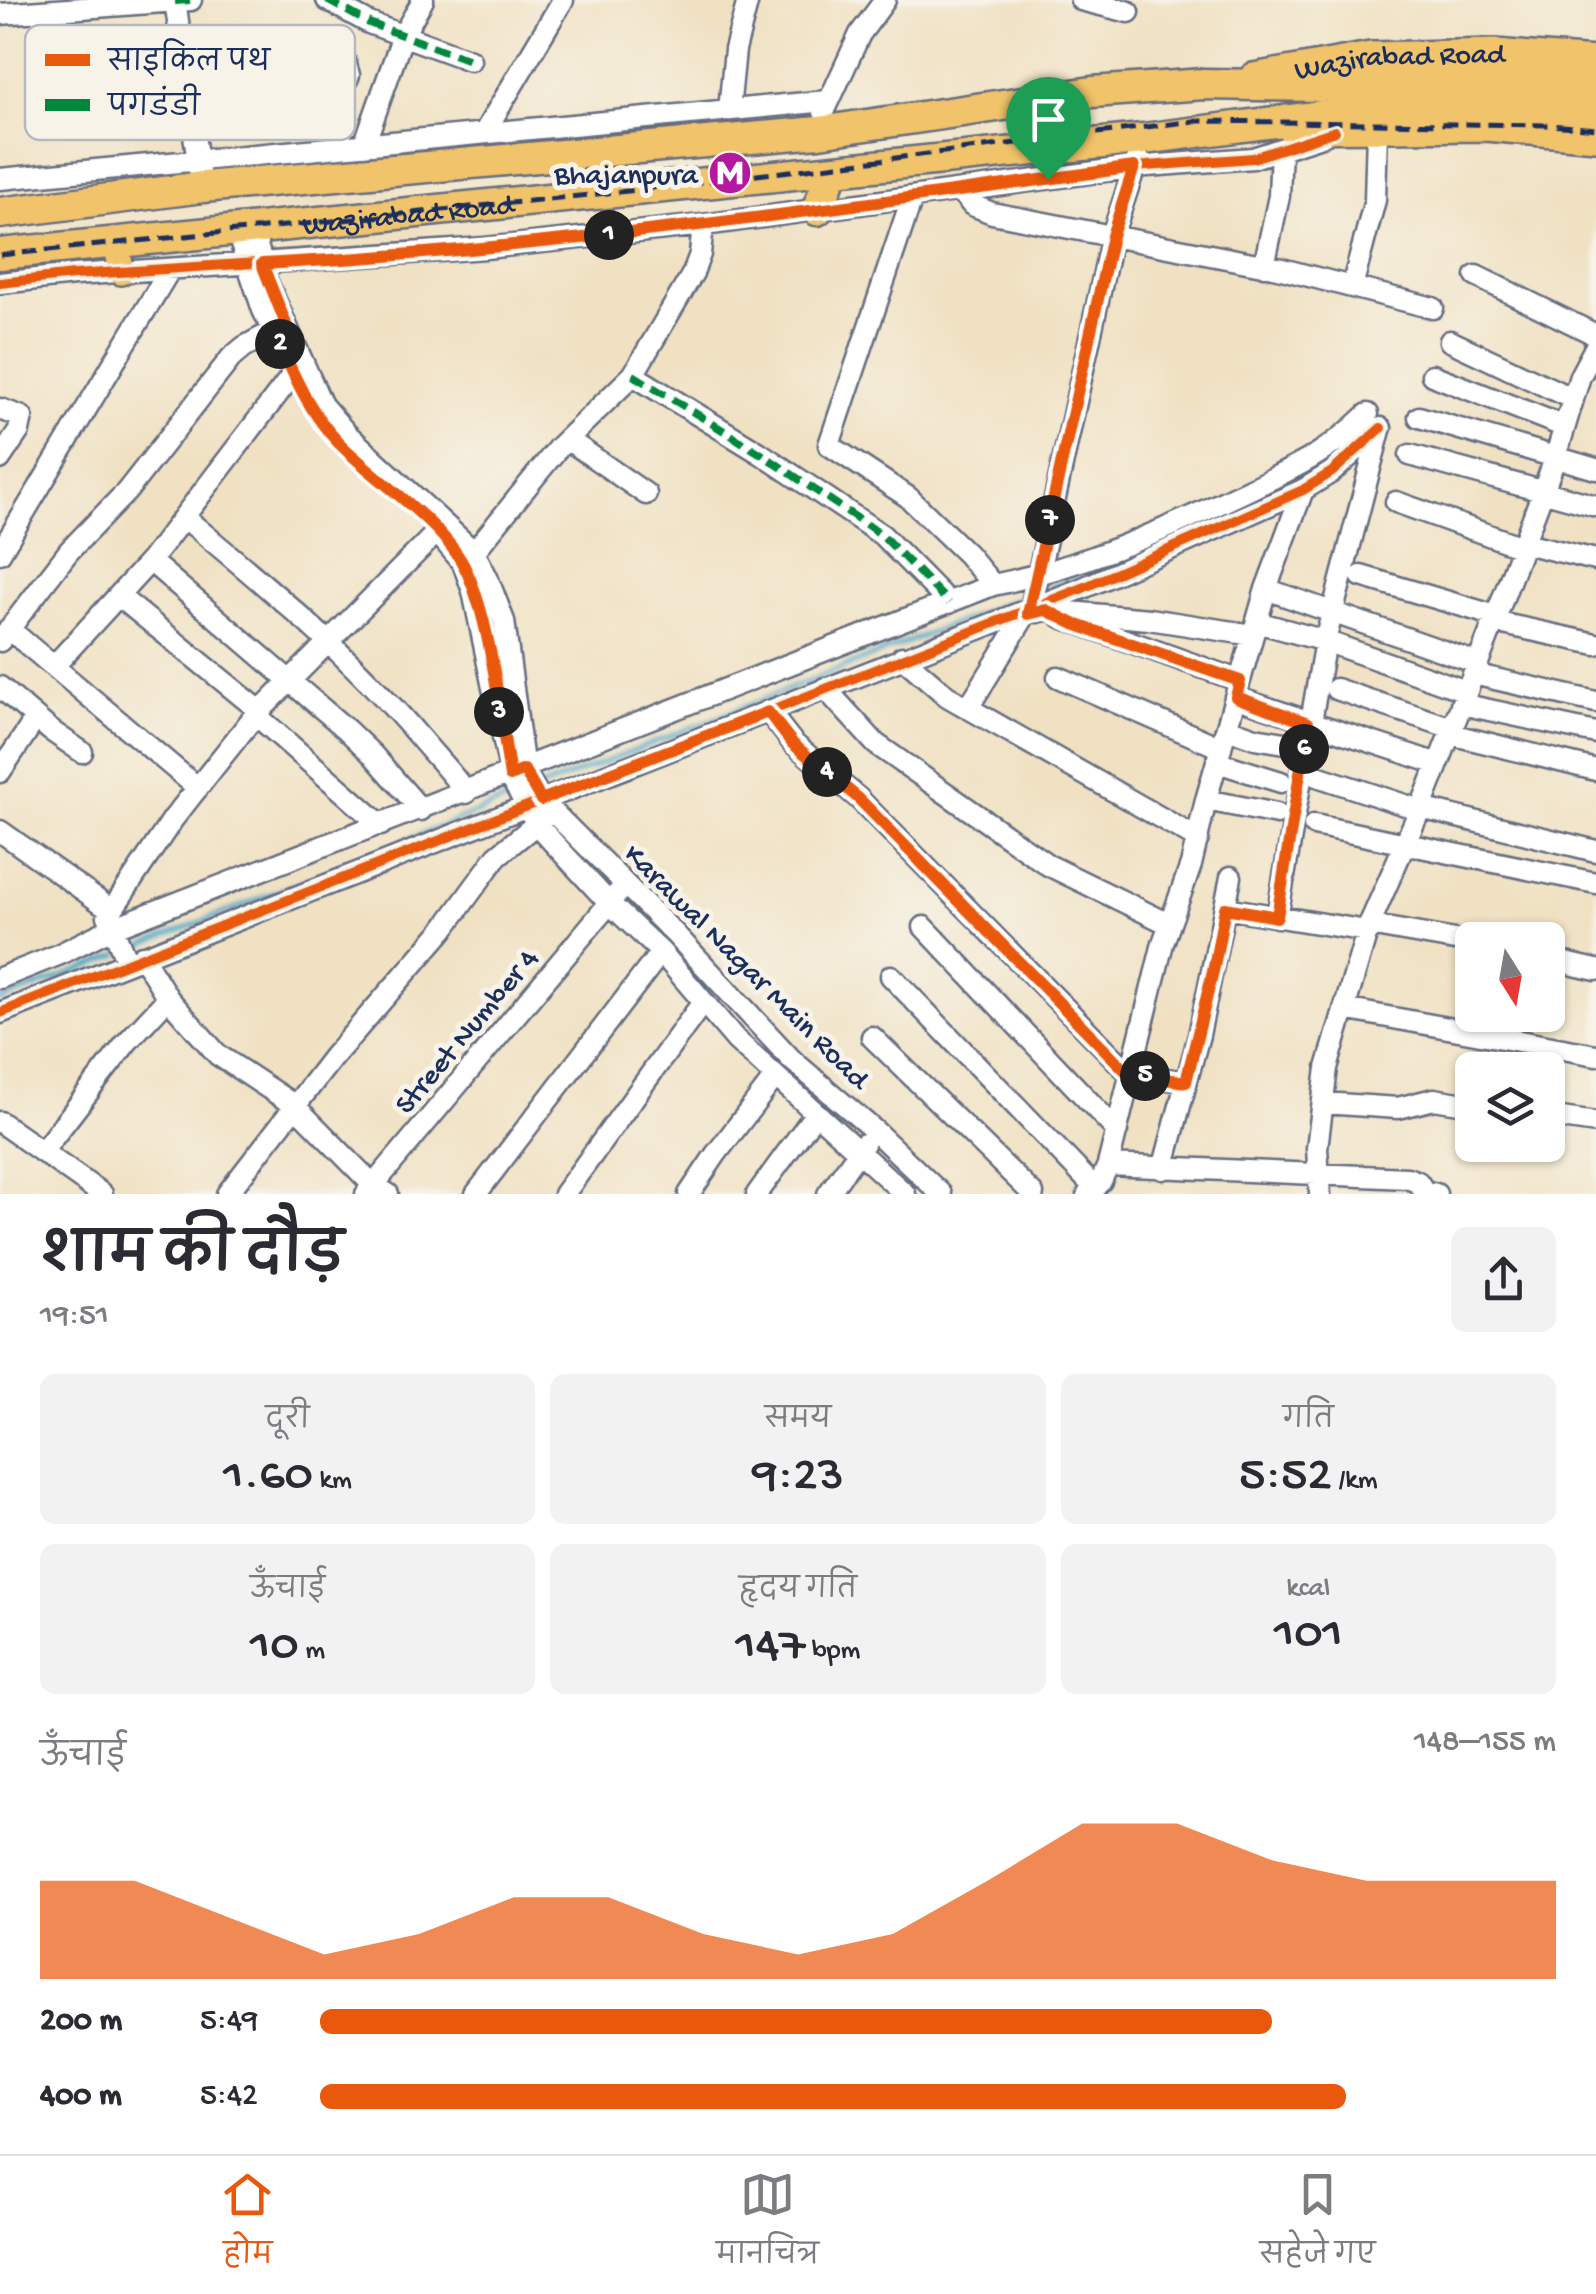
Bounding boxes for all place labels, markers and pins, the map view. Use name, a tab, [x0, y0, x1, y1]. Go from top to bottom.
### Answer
pin	[1006, 77, 1091, 180]
metro station icon: Bhajanpura	[707, 150, 753, 196]
place label: Bhajanpura	[553, 160, 699, 195]
pin: 1	[584, 210, 634, 260]
pin: 2	[255, 319, 305, 369]
pin: 7	[1025, 495, 1075, 545]
pin: 3	[474, 687, 524, 737]
pin: 6	[1279, 724, 1329, 774]
pin: 4	[802, 747, 852, 797]
pin: 5	[1120, 1051, 1170, 1101]

